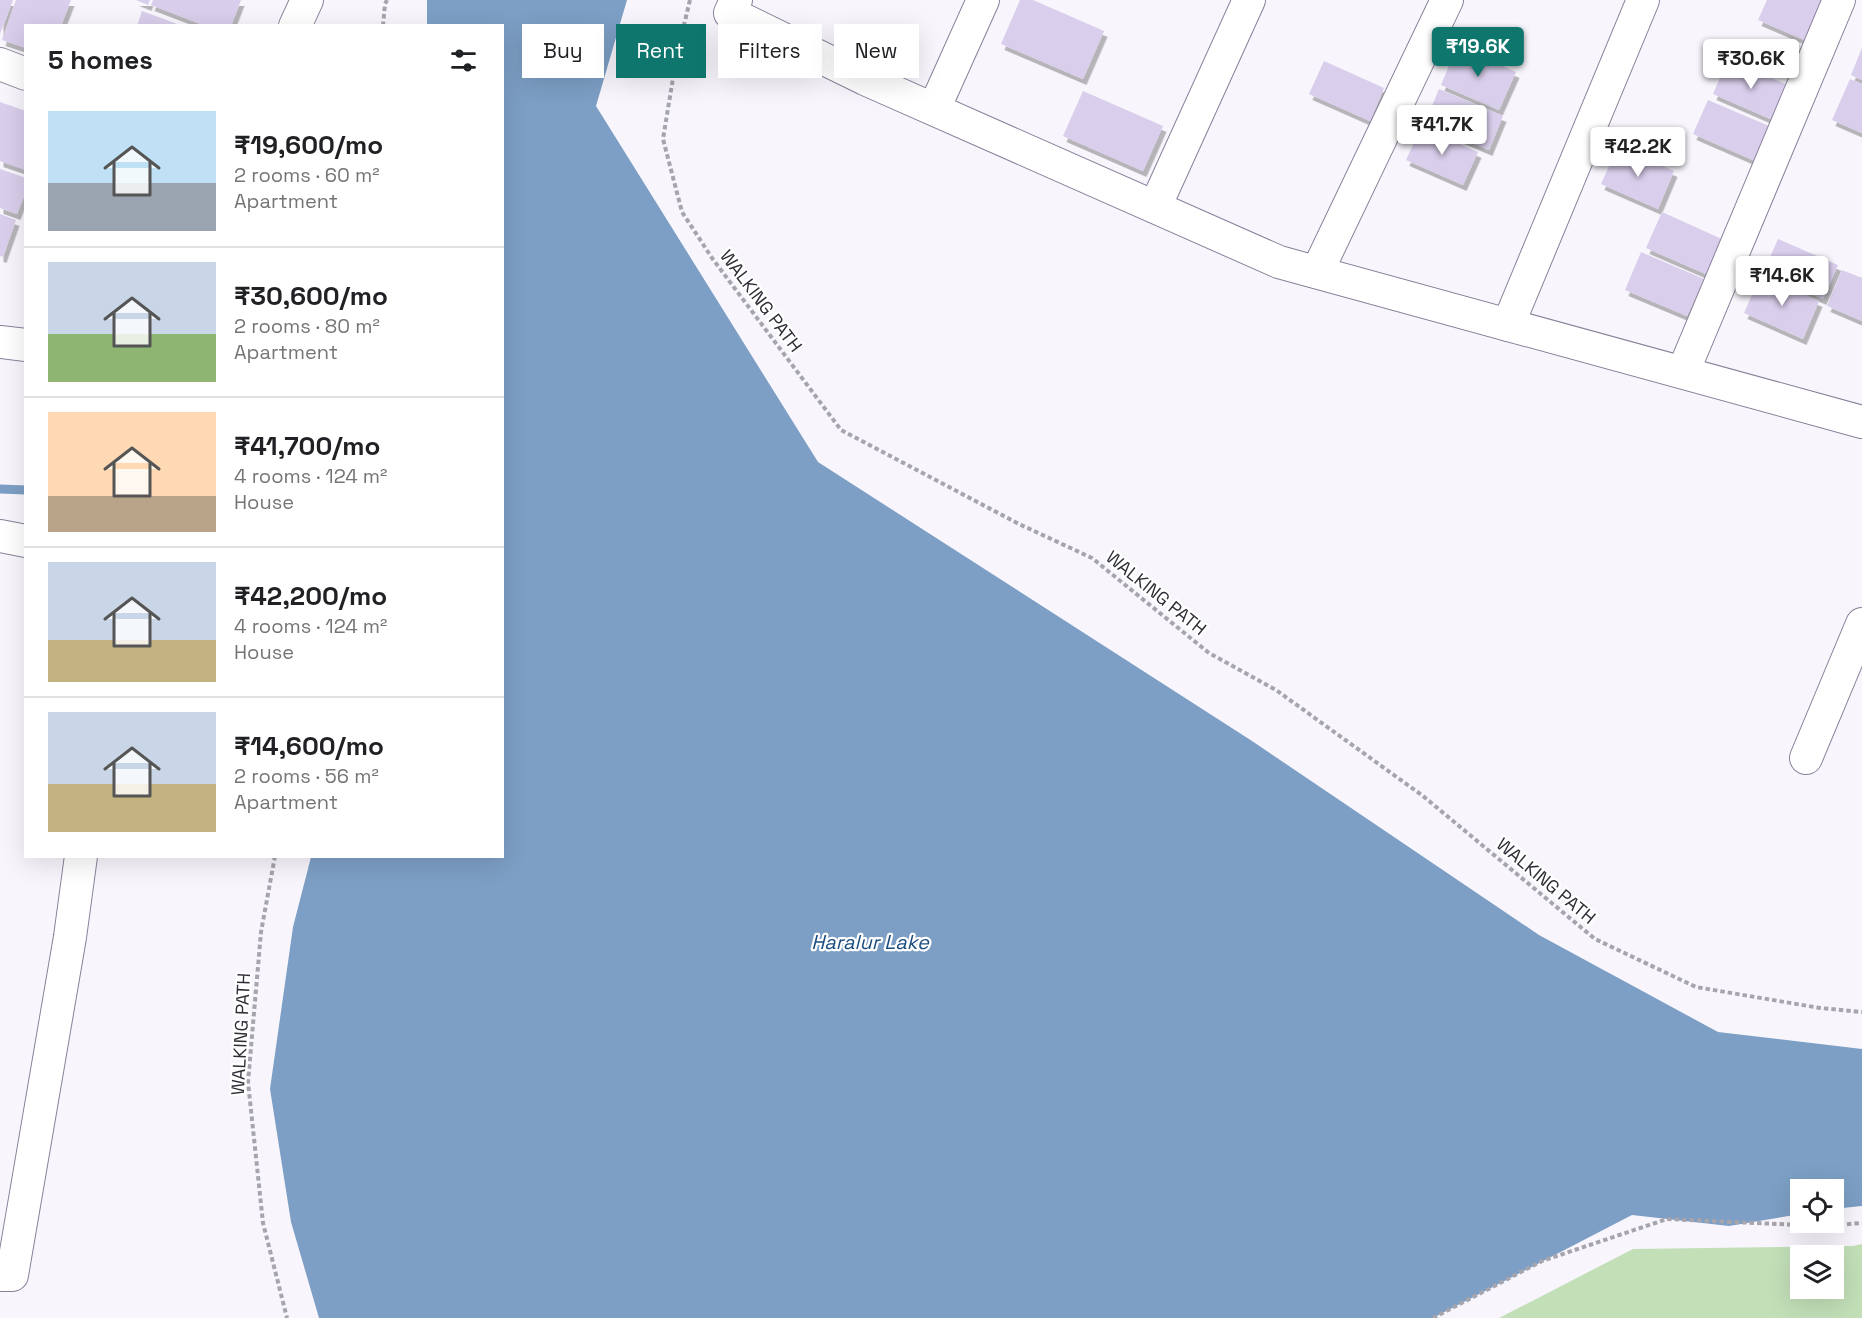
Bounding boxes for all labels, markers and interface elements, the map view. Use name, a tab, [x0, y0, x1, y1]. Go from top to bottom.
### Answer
chip: Buy	[522, 24, 604, 78]
chip: Rent	[616, 24, 706, 78]
chip: Filters	[718, 24, 822, 78]
chip: New	[834, 24, 919, 78]
pin: ₹19.6K	[1429, 27, 1527, 78]
text: ₹19.6K	[1446, 33, 1510, 59]
pin: ₹30.6K	[1702, 39, 1800, 90]
text: 5 homes	[48, 43, 153, 77]
icon: filters	[447, 44, 480, 77]
text: ₹30.6K	[1717, 45, 1785, 71]
pin: ₹41.7K	[1393, 105, 1491, 156]
text: ₹41.7K	[1411, 111, 1473, 137]
pin: ₹42.2K	[1589, 127, 1687, 178]
text: ₹19,600/mo	[234, 128, 383, 162]
text: ₹42.2K	[1604, 133, 1672, 159]
icon: home	[96, 135, 168, 207]
text: 2 rooms · 60 m²	[234, 162, 380, 188]
text: Apartment	[234, 188, 338, 214]
street label: WALKING PATH	[715, 245, 807, 357]
pin: ₹14.6K	[1733, 256, 1831, 307]
text: ₹14.6K	[1750, 262, 1814, 288]
text: ₹30,600/mo	[234, 279, 388, 313]
icon: home	[96, 286, 168, 358]
text: 2 rooms · 80 m²	[234, 313, 380, 339]
text: Apartment	[234, 339, 338, 365]
text: ₹41,700/mo	[234, 429, 380, 463]
icon: home	[96, 436, 168, 508]
text: 4 rooms · 124 m²	[234, 463, 387, 489]
text: House	[234, 489, 294, 515]
street label: WALKING PATH	[1101, 545, 1211, 640]
text: ₹42,200/mo	[234, 579, 387, 613]
icon: home	[96, 586, 168, 658]
text: 4 rooms · 124 m²	[234, 613, 387, 639]
text: House	[234, 639, 294, 665]
text: ₹14,600/mo	[234, 729, 384, 763]
icon: home	[96, 736, 168, 808]
text: 2 rooms · 56 m²	[234, 763, 379, 789]
text: Apartment	[234, 789, 338, 815]
street label: WALKING PATH	[1492, 832, 1601, 929]
water label: Haralur Lake	[811, 929, 930, 955]
street label: WALKING PATH	[226, 972, 255, 1096]
map controls	[1790, 1179, 1844, 1299]
button: locate	[1790, 1179, 1844, 1233]
button: layers	[1790, 1245, 1844, 1299]

